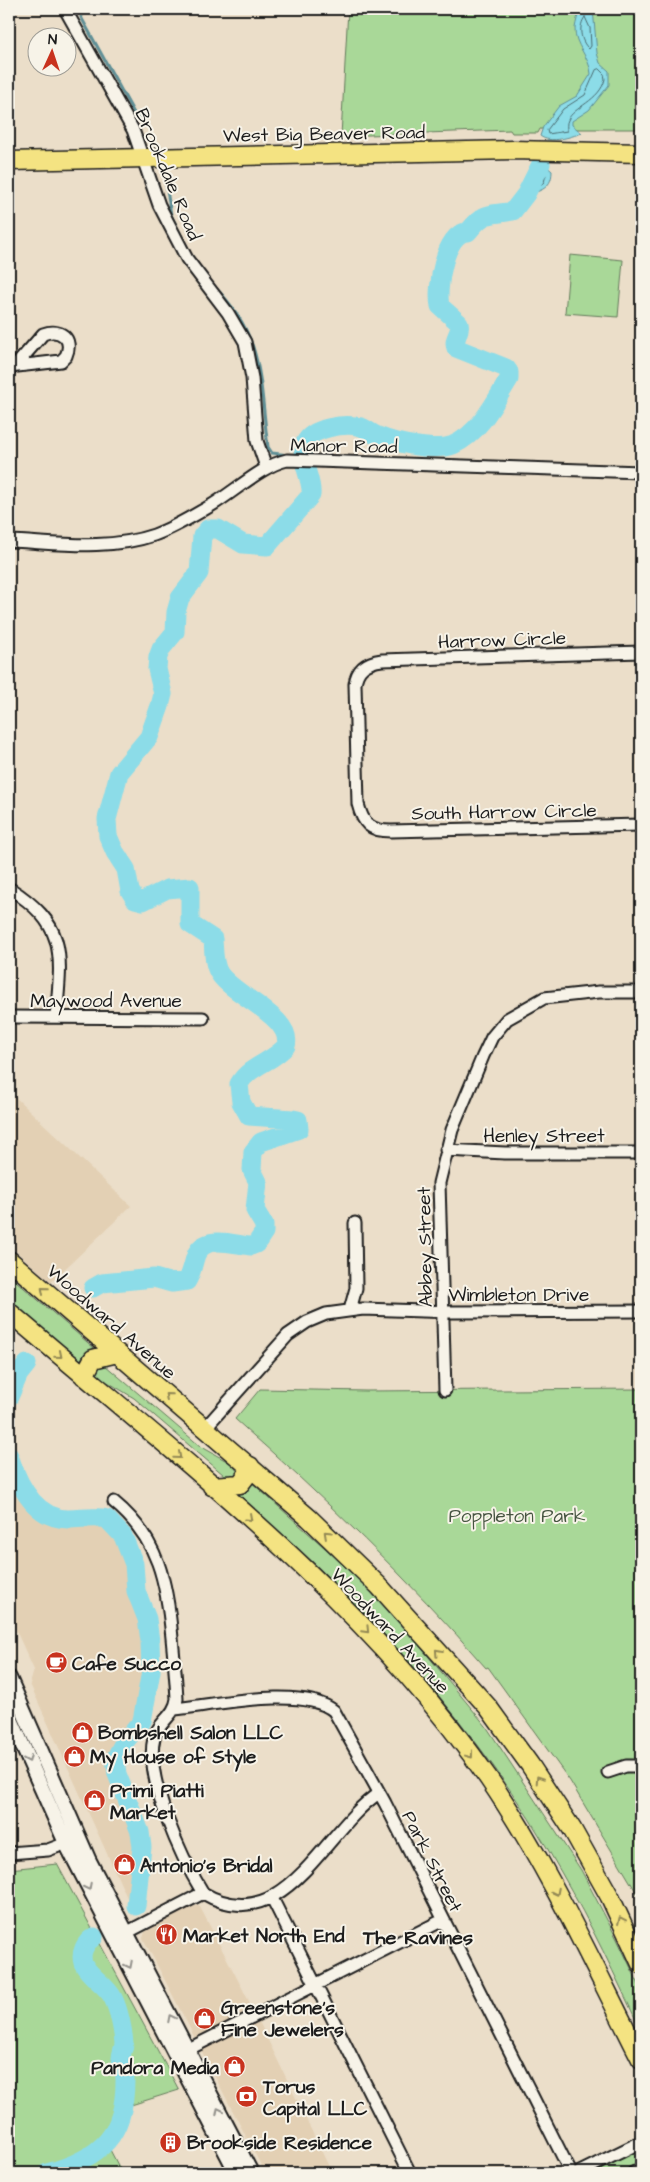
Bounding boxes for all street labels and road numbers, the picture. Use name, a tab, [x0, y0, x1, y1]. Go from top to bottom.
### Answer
street label: Brookdale Road	[128, 104, 208, 245]
street label: West Big Beaver Road	[223, 119, 426, 151]
street label: Manor Road	[290, 432, 398, 461]
street label: Harrow Circle	[438, 625, 566, 656]
street label: South Harrow Circle	[411, 797, 597, 828]
street label: Maywood Avenue	[30, 988, 182, 1016]
street label: Henley Street	[483, 1123, 605, 1151]
street label: Abbey Street	[411, 1186, 441, 1307]
street label: Woodward Avenue	[40, 1258, 182, 1386]
street label: Wimbleton Drive	[449, 1282, 589, 1309]
street label: Woodward Avenue	[324, 1562, 456, 1700]
street label: Park Street	[395, 1806, 469, 1917]

